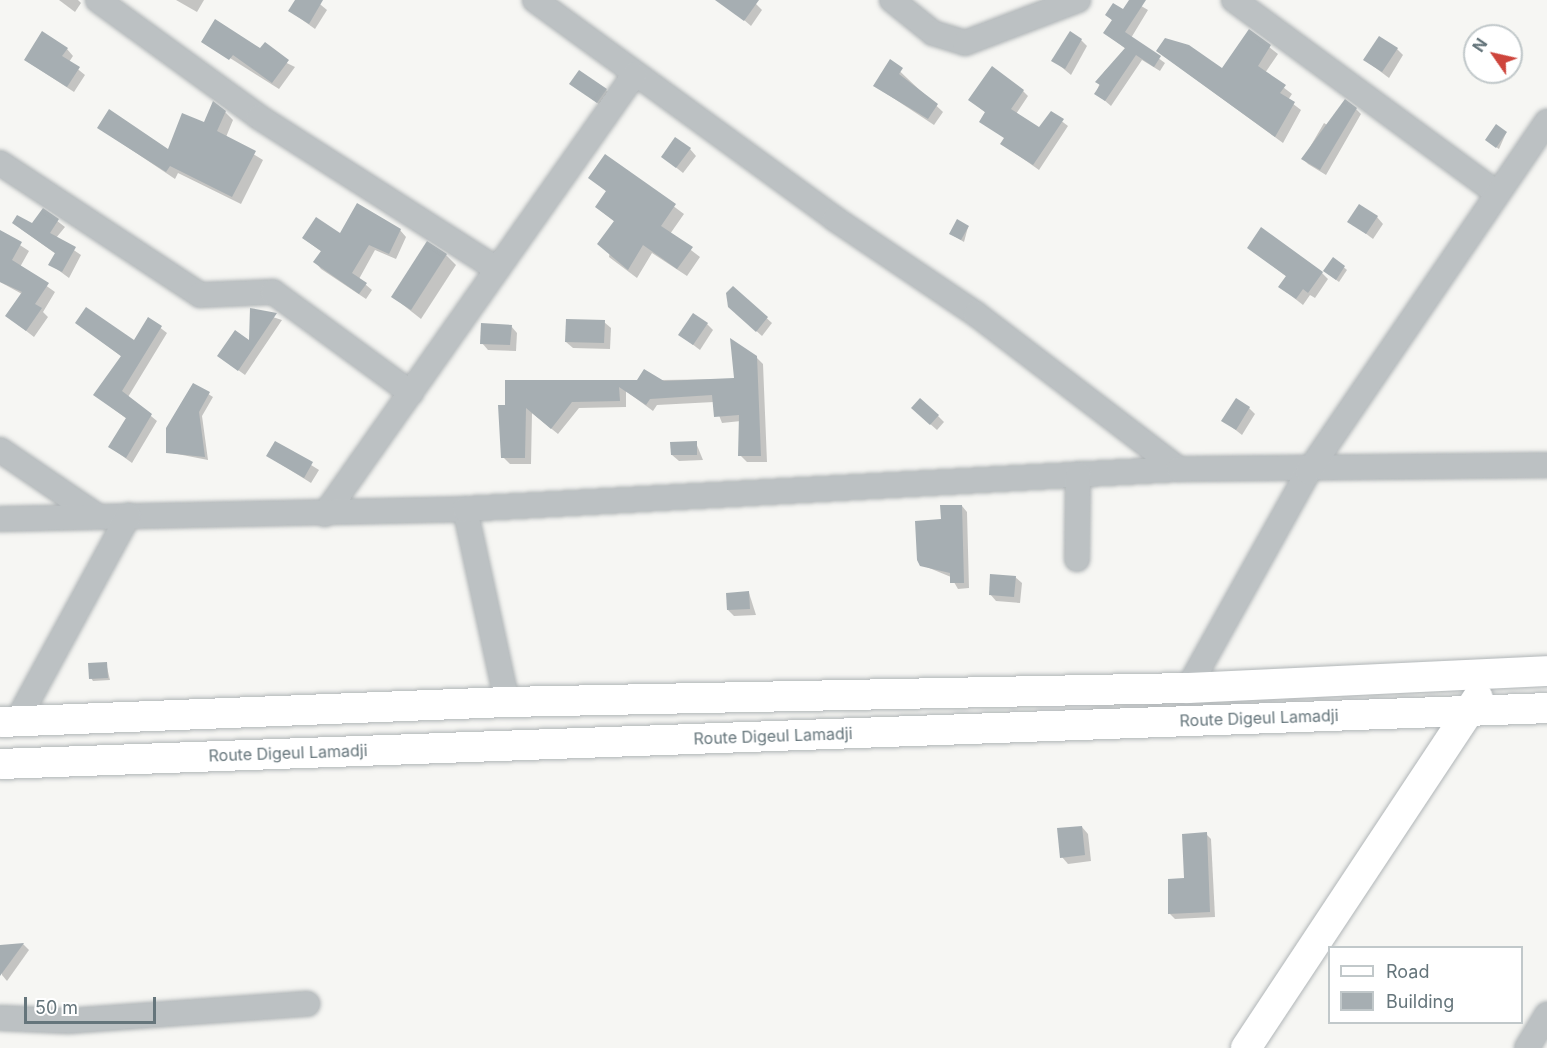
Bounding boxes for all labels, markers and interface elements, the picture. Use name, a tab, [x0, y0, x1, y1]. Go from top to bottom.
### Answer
north arrow	[1463, 24, 1523, 84]
text: N	[1468, 34, 1491, 56]
street label: Route Digeul Lamadji	[1179, 706, 1339, 730]
street label: Route Digeul Lamadji	[693, 724, 853, 748]
street label: Route Digeul Lamadji	[208, 741, 368, 765]
legend	[1328, 946, 1523, 1024]
text: Road	[1386, 961, 1429, 982]
scale bar	[27, 985, 159, 1023]
text: Building	[1386, 991, 1454, 1012]
text: 50 m	[35, 997, 78, 1018]

